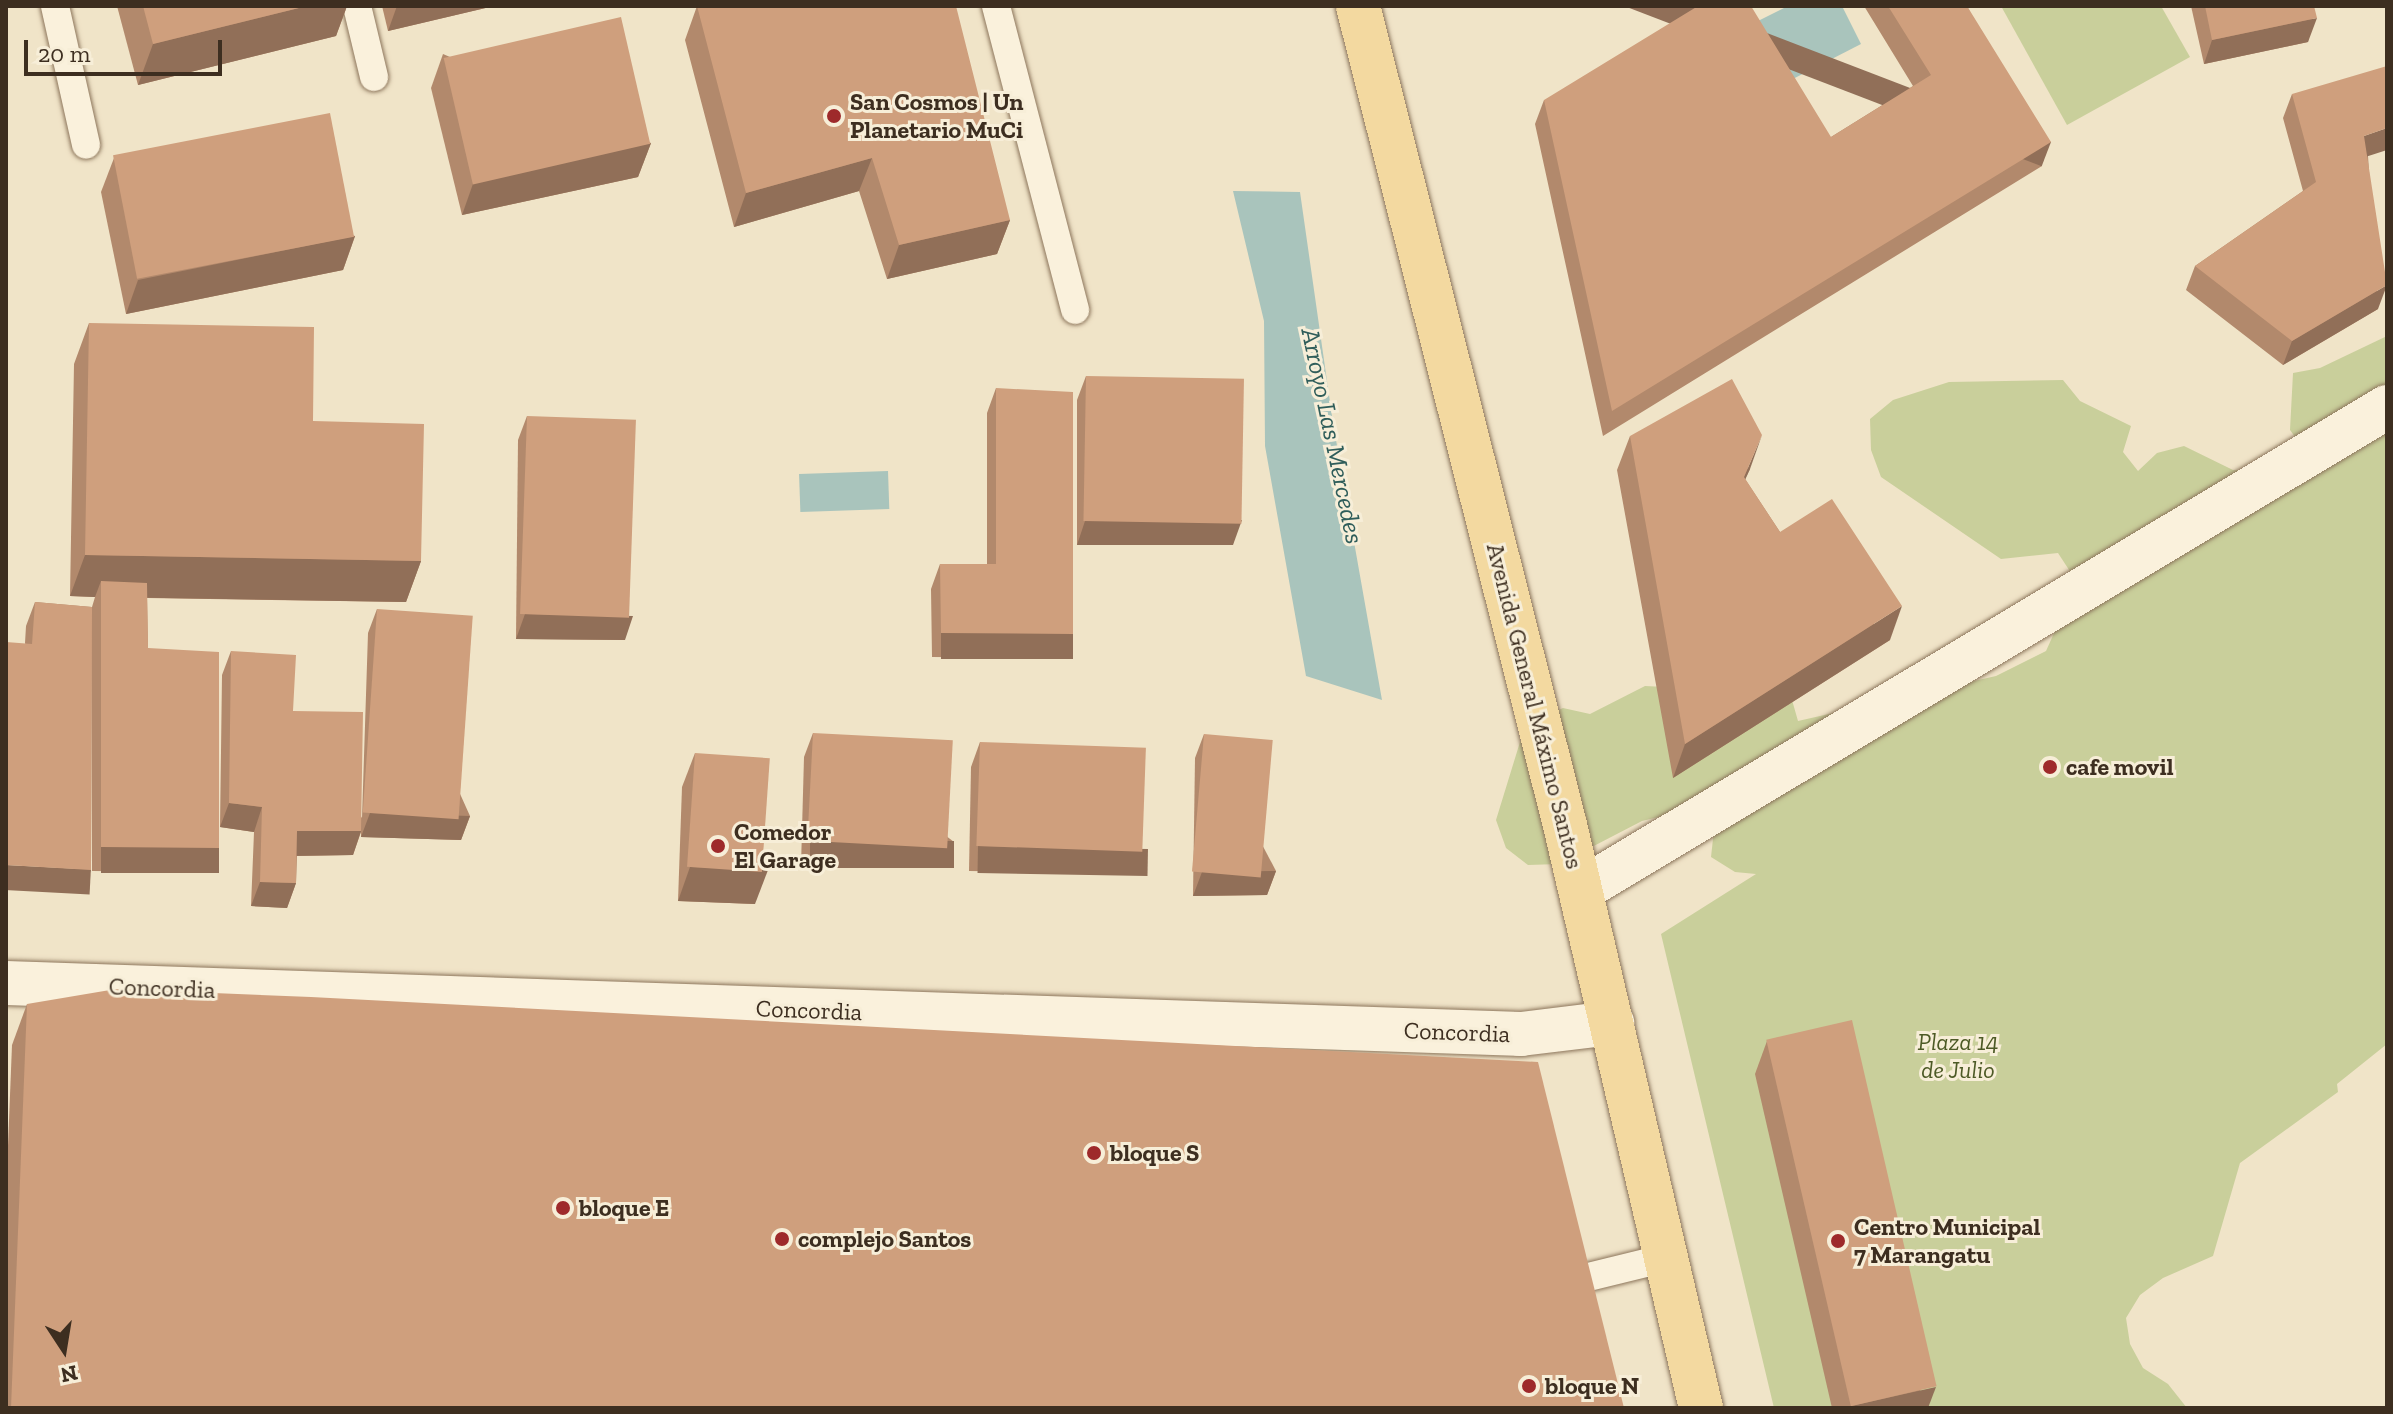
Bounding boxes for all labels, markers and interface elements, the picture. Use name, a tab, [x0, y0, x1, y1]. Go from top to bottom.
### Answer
scale bar	[28, 24, 226, 74]
text: 20 m	[38, 39, 90, 68]
place label: San Cosmos | Un Planetario MuCi	[850, 88, 1023, 144]
marker: San Cosmos | Un Planetario MuCi	[825, 107, 843, 125]
water label: Arroyo Las Mercedes	[1294, 325, 1370, 547]
street label: Avenida General Máximo Santos	[1481, 540, 1589, 872]
place label: cafe movil	[2066, 753, 2174, 781]
marker: cafe movil	[2041, 758, 2059, 776]
place label: Comedor El Garage	[734, 818, 836, 874]
marker: Comedor El Garage	[709, 837, 727, 855]
street label: Concordia	[108, 972, 216, 1004]
street label: Concordia	[755, 994, 863, 1026]
street label: Concordia	[1403, 1016, 1511, 1048]
park label: Plaza 14 de Julio	[1917, 1028, 1999, 1084]
place label: bloque S	[1110, 1139, 1199, 1167]
marker: bloque S	[1085, 1144, 1103, 1162]
place label: bloque E	[579, 1194, 669, 1222]
marker: bloque E	[554, 1199, 572, 1217]
place label: Centro Municipal 7 Marangatu	[1854, 1213, 2040, 1269]
place label: complejo Santos	[798, 1225, 971, 1253]
marker: complejo Santos	[773, 1230, 791, 1248]
marker: Centro Municipal 7 Marangatu	[1829, 1232, 1847, 1250]
north arrow	[24, 1310, 104, 1390]
text: N	[58, 1359, 80, 1389]
place label: bloque N	[1545, 1372, 1639, 1400]
marker: bloque N	[1520, 1377, 1538, 1395]

